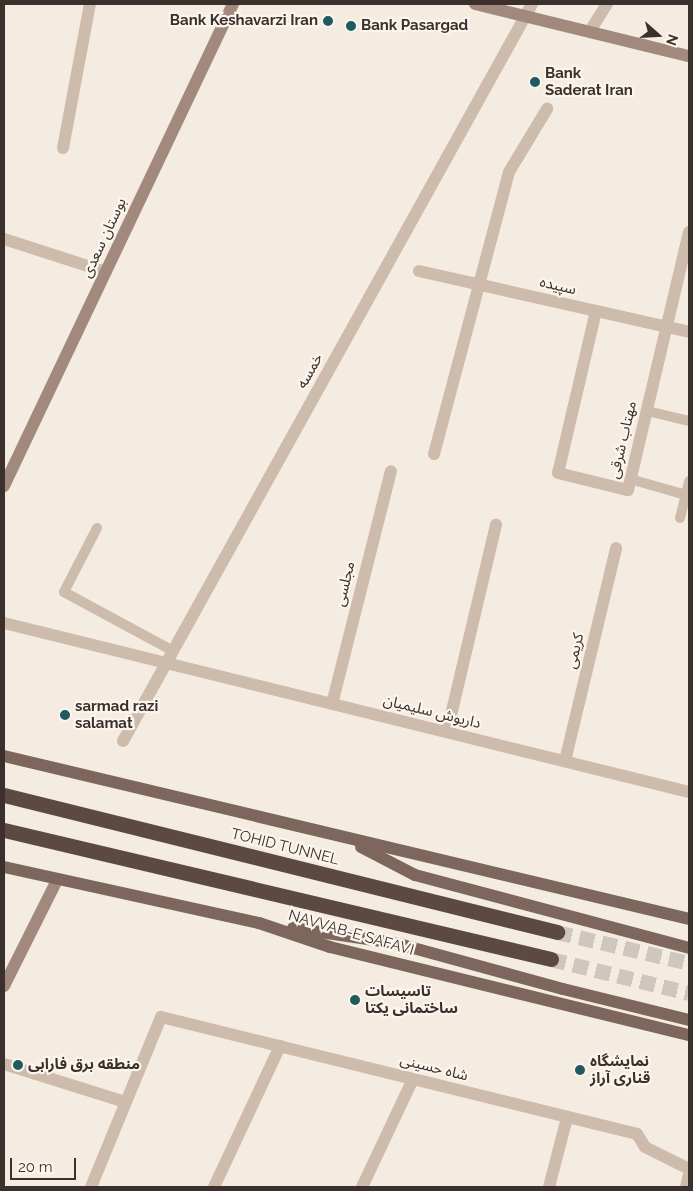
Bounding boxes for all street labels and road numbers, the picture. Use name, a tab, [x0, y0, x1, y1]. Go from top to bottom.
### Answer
street label: بوستان سعدی	[78, 195, 130, 281]
street label: سپیده	[538, 273, 578, 299]
street label: خمسه	[293, 350, 327, 392]
street label: مهتاب شرقی	[605, 399, 641, 481]
street label: مجلسی	[331, 560, 359, 608]
street label: کریمی	[562, 632, 588, 670]
street label: داریوش سلیمیان	[381, 691, 483, 733]
street label: TOHID TUNNEL	[229, 825, 341, 869]
street label: NAVVAB-E SAFAVI	[286, 906, 416, 960]
street label: شاه حسینی	[398, 1051, 470, 1085]

